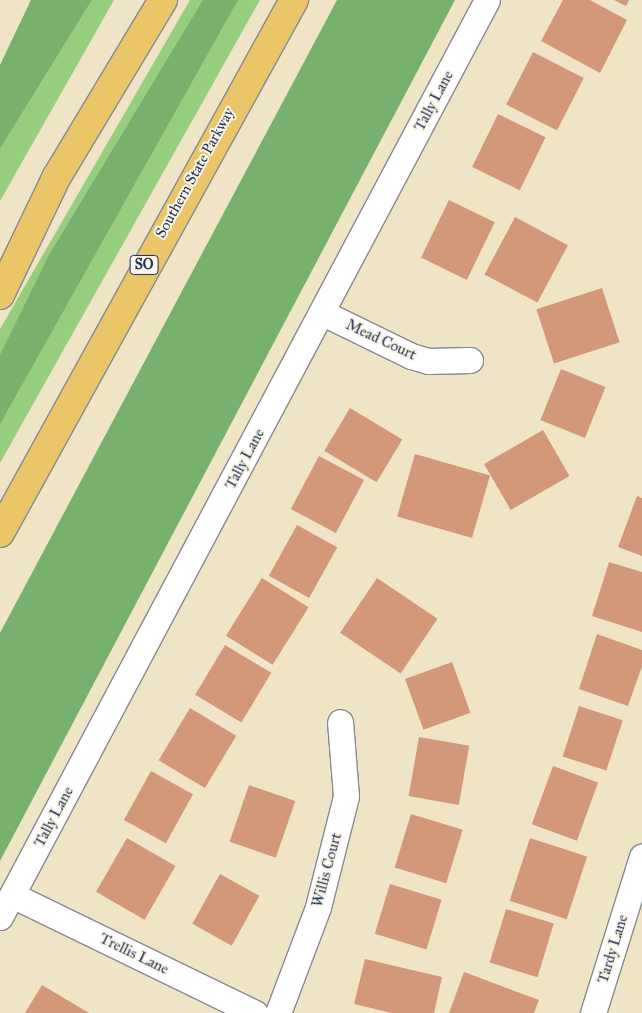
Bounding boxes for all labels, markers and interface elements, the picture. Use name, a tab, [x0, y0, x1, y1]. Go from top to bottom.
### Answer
street label: Tally Lane	[411, 68, 457, 134]
street label: Southern State Parkway	[152, 105, 238, 241]
road number: SO	[129, 254, 159, 276]
street label: Mead Court	[343, 316, 419, 364]
street label: Tally Lane	[222, 426, 268, 492]
street label: Tally Lane	[31, 784, 77, 850]
street label: Willis Court	[308, 831, 346, 909]
street label: Tardy Lane	[594, 913, 632, 985]
street label: Trellis Lane	[97, 930, 171, 978]

